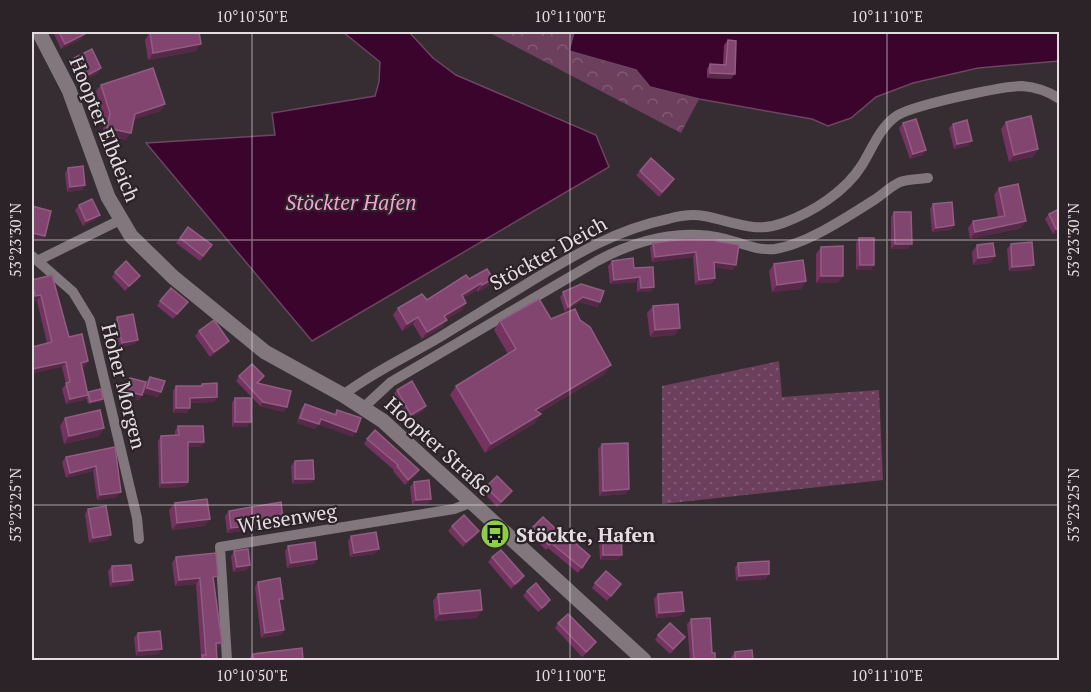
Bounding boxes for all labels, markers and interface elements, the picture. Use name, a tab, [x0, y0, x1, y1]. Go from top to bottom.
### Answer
text: 10°10'50"E	[216, 6, 288, 26]
text: 10°11'00"E	[534, 6, 606, 26]
text: 10°11'10"E	[851, 6, 923, 26]
street label: Hoopter Elbdeich	[64, 52, 147, 206]
water label: Stöckter Hafen	[285, 188, 417, 216]
text: 53°23'30"N	[5, 203, 25, 277]
text: 53°23'30"N	[1063, 203, 1083, 277]
street label: Stöckter Deich	[485, 210, 612, 296]
street label: Hoher Morgen	[95, 320, 153, 452]
street label: Hoopter Straße	[379, 390, 499, 502]
text: 53°23'25"N	[5, 468, 25, 542]
text: 53°23'25"N	[1063, 468, 1083, 542]
street label: Wiesenweg	[235, 497, 339, 539]
bus stop icon: Stöckte, Hafen	[479, 518, 511, 550]
place label: Stöckte, Hafen	[516, 521, 655, 548]
text: 10°10'50"E	[216, 665, 288, 685]
text: 10°11'00"E	[534, 665, 606, 685]
text: 10°11'10"E	[851, 665, 923, 685]

